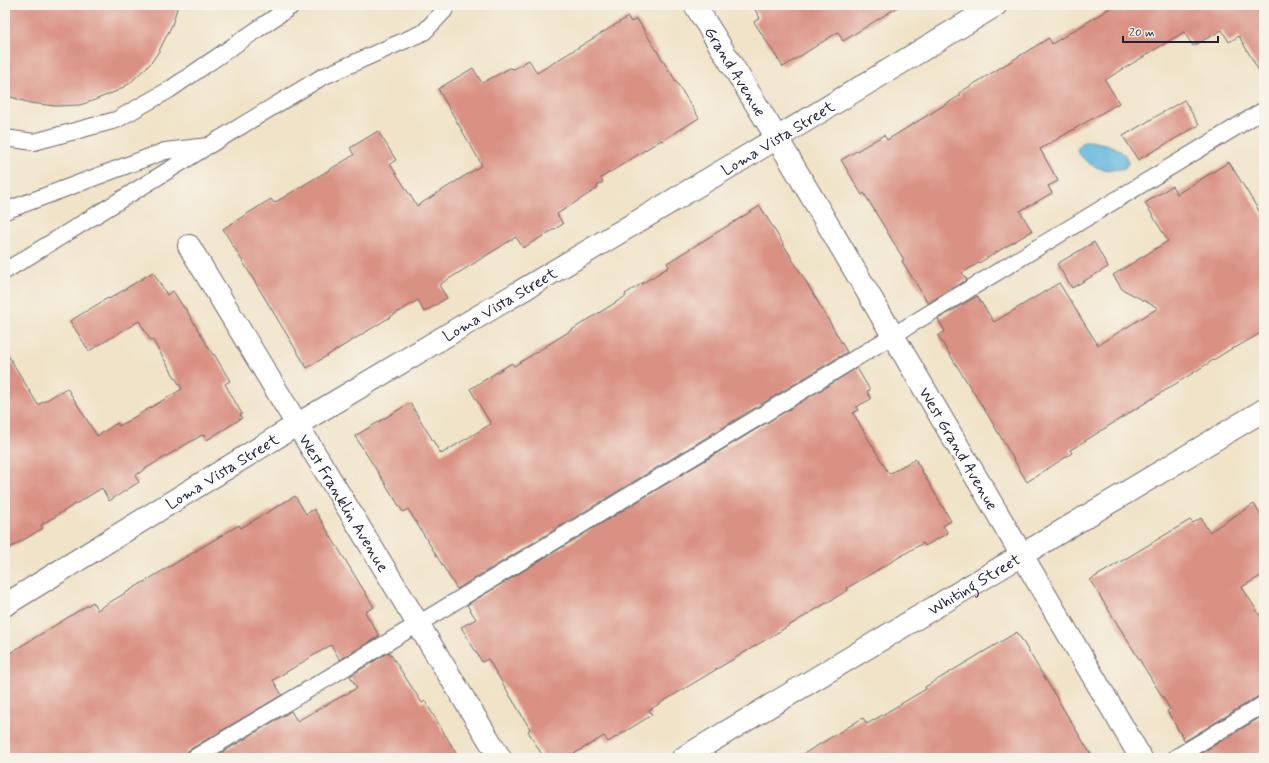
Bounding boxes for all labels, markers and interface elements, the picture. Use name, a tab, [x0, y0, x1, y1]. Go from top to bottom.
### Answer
scale bar	[1123, 18, 1218, 44]
street label: Grand Avenue	[699, 23, 770, 121]
text: 20 m	[1129, 25, 1155, 41]
street label: Loma Vista Street	[718, 96, 839, 181]
street label: Loma Vista Street	[439, 263, 562, 347]
street label: West Grand Avenue	[914, 384, 1002, 514]
street label: Loma Vista Street	[162, 429, 284, 515]
street label: West Franklin Avenue	[293, 430, 393, 576]
street label: Whiting Street	[925, 549, 1025, 621]

